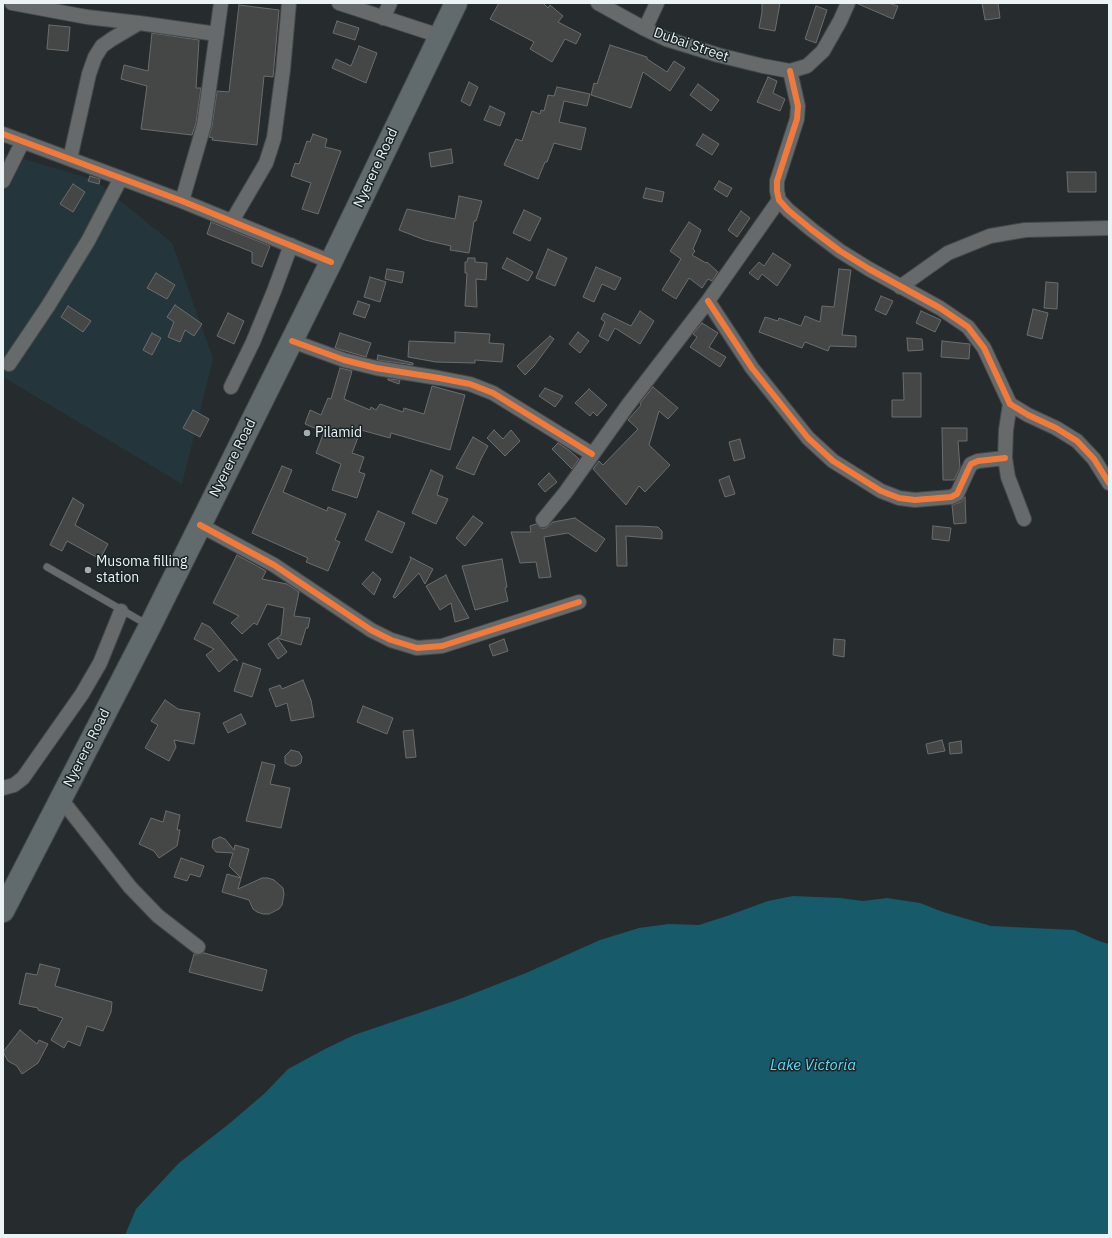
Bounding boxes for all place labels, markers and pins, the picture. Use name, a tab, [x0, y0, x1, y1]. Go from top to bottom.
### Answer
place label: Pilamid	[315, 425, 362, 441]
marker: Pilamid	[302, 428, 312, 438]
place label: Musoma filling station	[96, 554, 187, 586]
marker: Musoma filling station	[83, 565, 93, 575]

